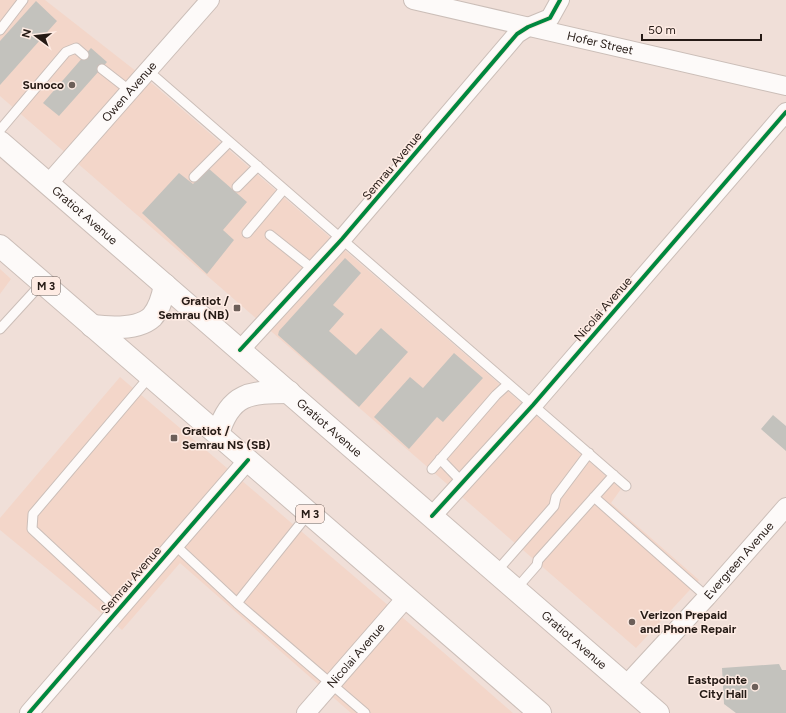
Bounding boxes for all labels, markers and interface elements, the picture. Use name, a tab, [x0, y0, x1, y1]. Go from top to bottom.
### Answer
north arrow	[16, 16, 56, 56]
scale bar	[642, 16, 761, 42]
text: 50 m	[648, 23, 676, 37]
text: N	[19, 28, 34, 39]
street label: Hofer Street	[566, 29, 635, 58]
street label: Owen Avenue	[99, 58, 160, 125]
place label: Sunoco	[23, 78, 64, 92]
marker: Sunoco	[67, 80, 77, 90]
street label: Semrau Avenue	[359, 129, 425, 203]
street label: Gratiot Avenue	[49, 183, 120, 248]
street label: Nicolai Avenue	[571, 274, 635, 344]
road number: M 3	[32, 277, 60, 295]
place label: Gratiot / Semrau (NB)	[158, 294, 229, 322]
marker: Gratiot / Semrau (NB)	[232, 303, 242, 313]
street label: Gratiot Avenue	[294, 396, 365, 460]
place label: Gratiot / Semrau NS (SB)	[182, 424, 271, 452]
marker: Gratiot / Semrau NS (SB)	[169, 433, 179, 443]
road number: M 3	[296, 505, 324, 523]
street label: Evergreen Avenue	[701, 519, 777, 602]
street label: Semrau Avenue	[98, 543, 164, 617]
street label: Gratiot Avenue	[539, 608, 610, 672]
place label: Verizon Prepaid and Phone Repair	[640, 608, 737, 636]
marker: Verizon Prepaid and Phone Repair	[627, 617, 637, 627]
street label: Nicolai Avenue	[324, 620, 388, 691]
place label: Eastpointe City Hall	[688, 673, 747, 701]
marker: Eastpointe City Hall	[750, 682, 760, 692]

